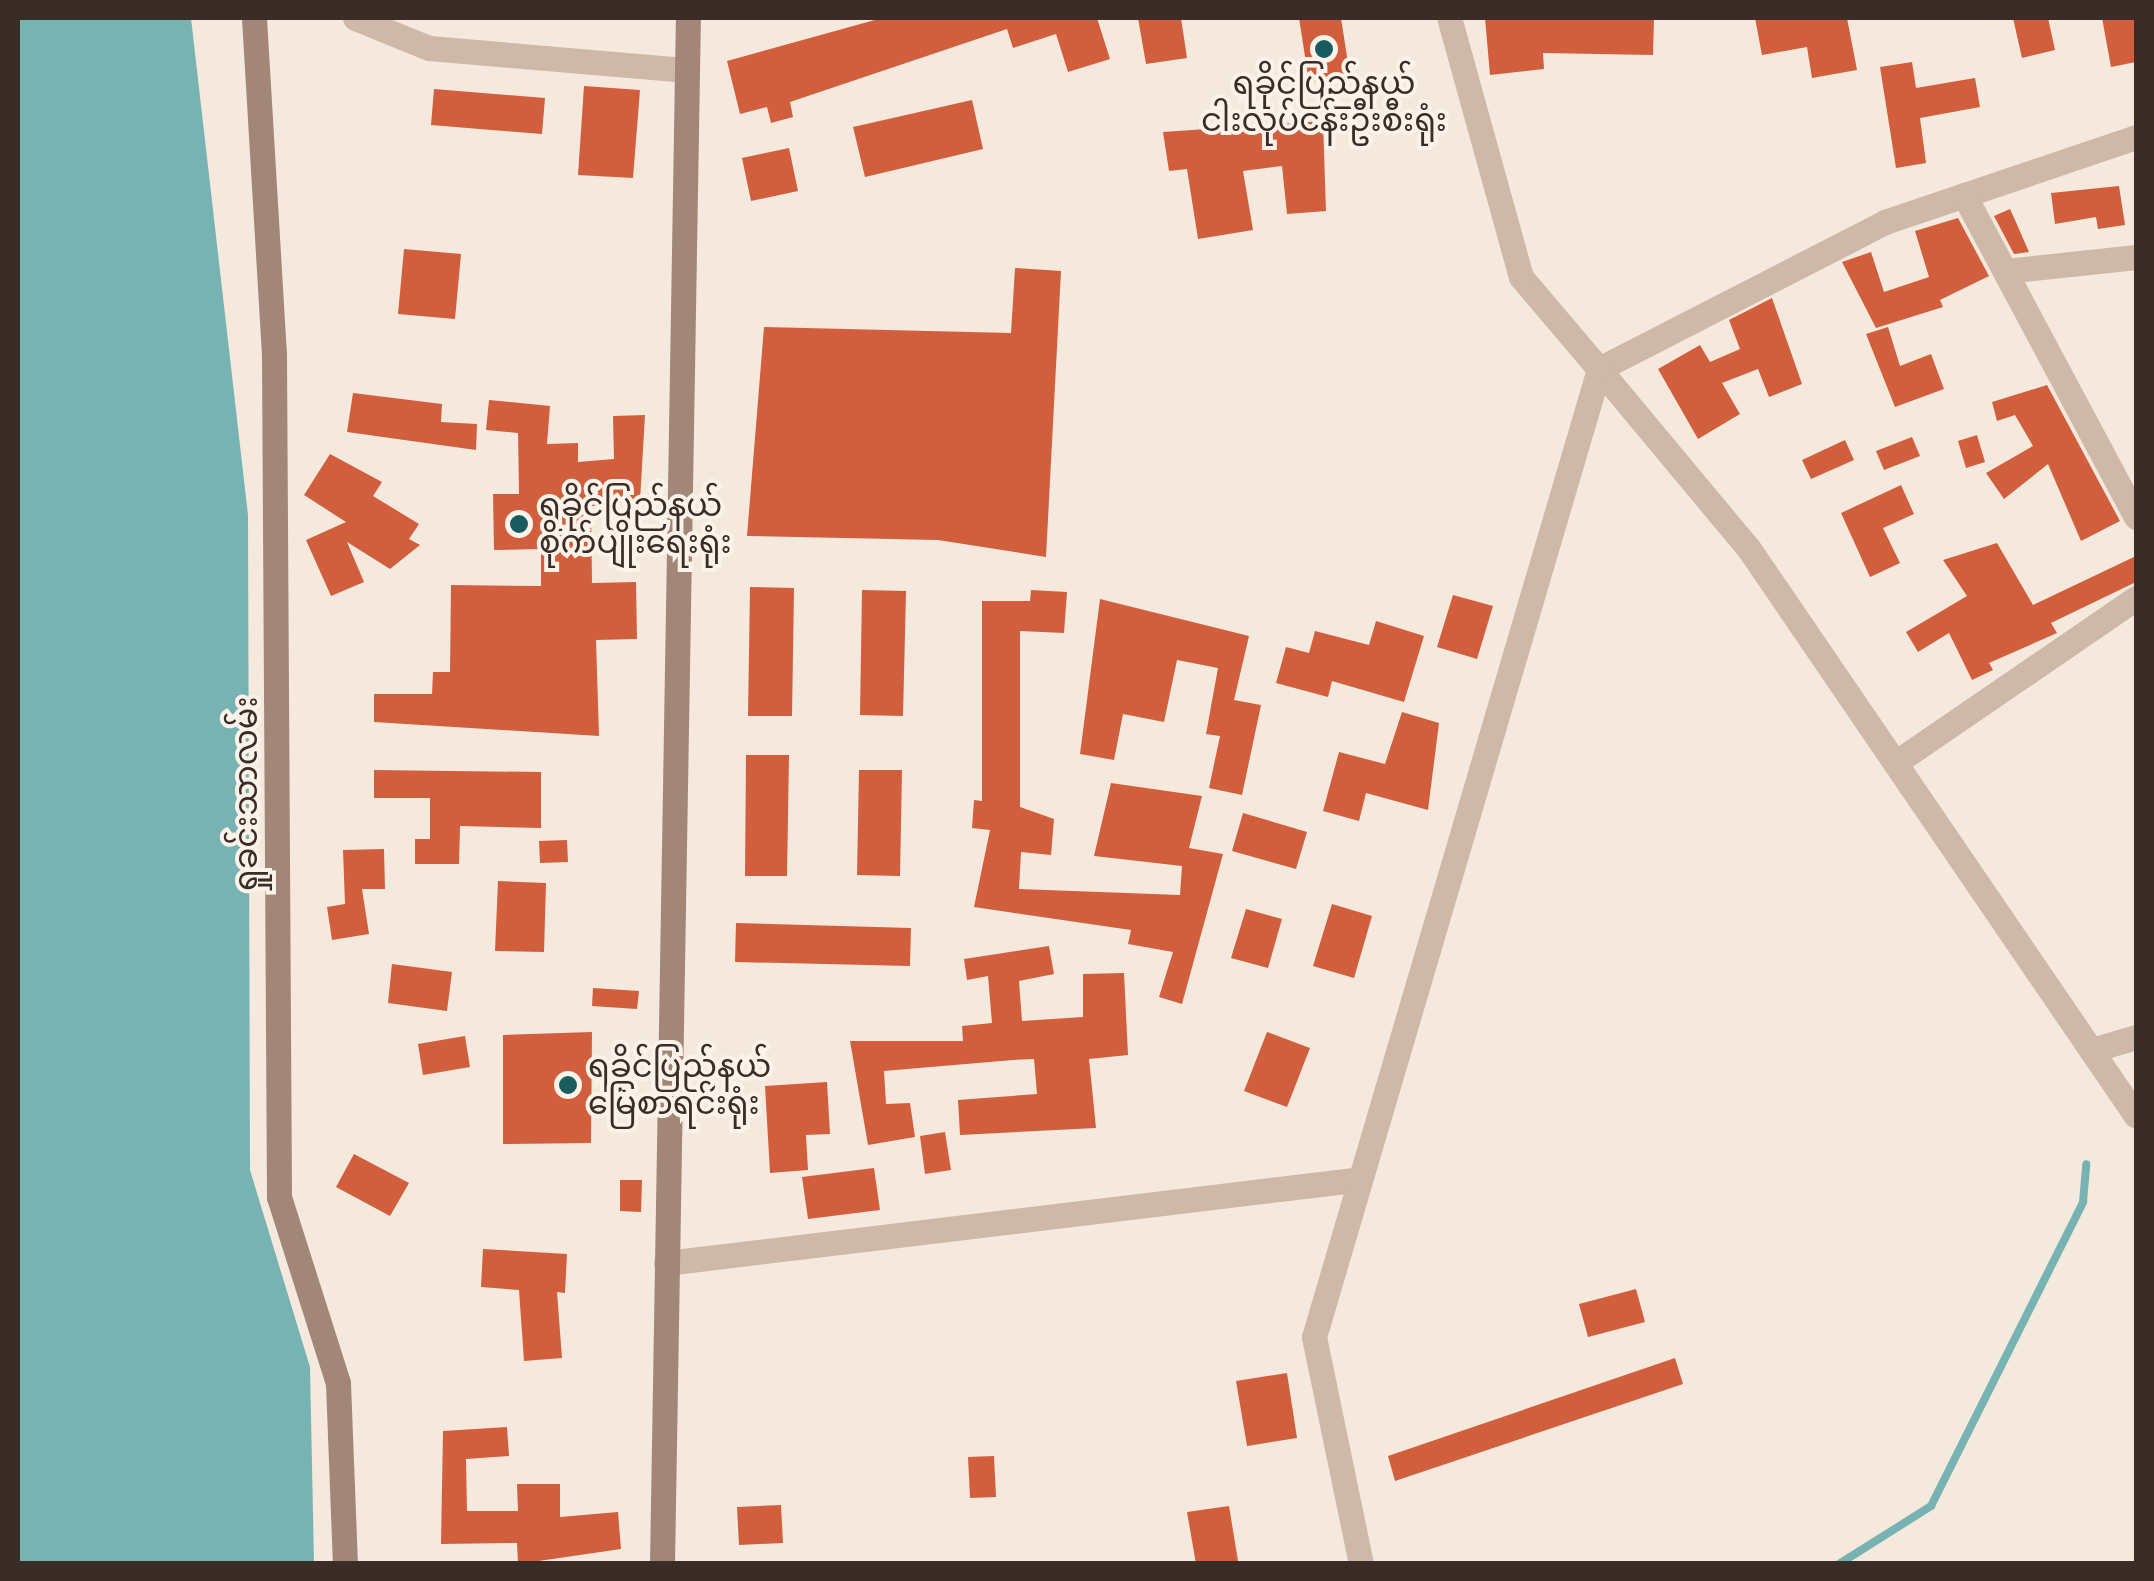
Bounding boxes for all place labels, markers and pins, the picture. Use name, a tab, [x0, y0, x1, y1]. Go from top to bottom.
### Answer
marker: ရခိုင်ပြည်နယ် ငါးလုပ်ငန်းဦးစီးရုံး	[1313, 38, 1335, 60]
place label: ရခိုင်ပြည်နယ် ငါးလုပ်ငန်းဦးစီးရုံး	[1201, 65, 1447, 140]
place label: ရခိုင်ပြည်နယ် စိုက်ပျိုးရေးရုံး	[539, 487, 732, 562]
marker: ရခိုင်ပြည်နယ် စိုက်ပျိုးရေးရုံး	[508, 513, 530, 535]
place label: ရခိုင်ပြည်နယ် မြေစာရင်းရုံး	[588, 1048, 771, 1123]
marker: ရခိုင်ပြည်နယ် မြေစာရင်းရုံး	[557, 1074, 579, 1096]

